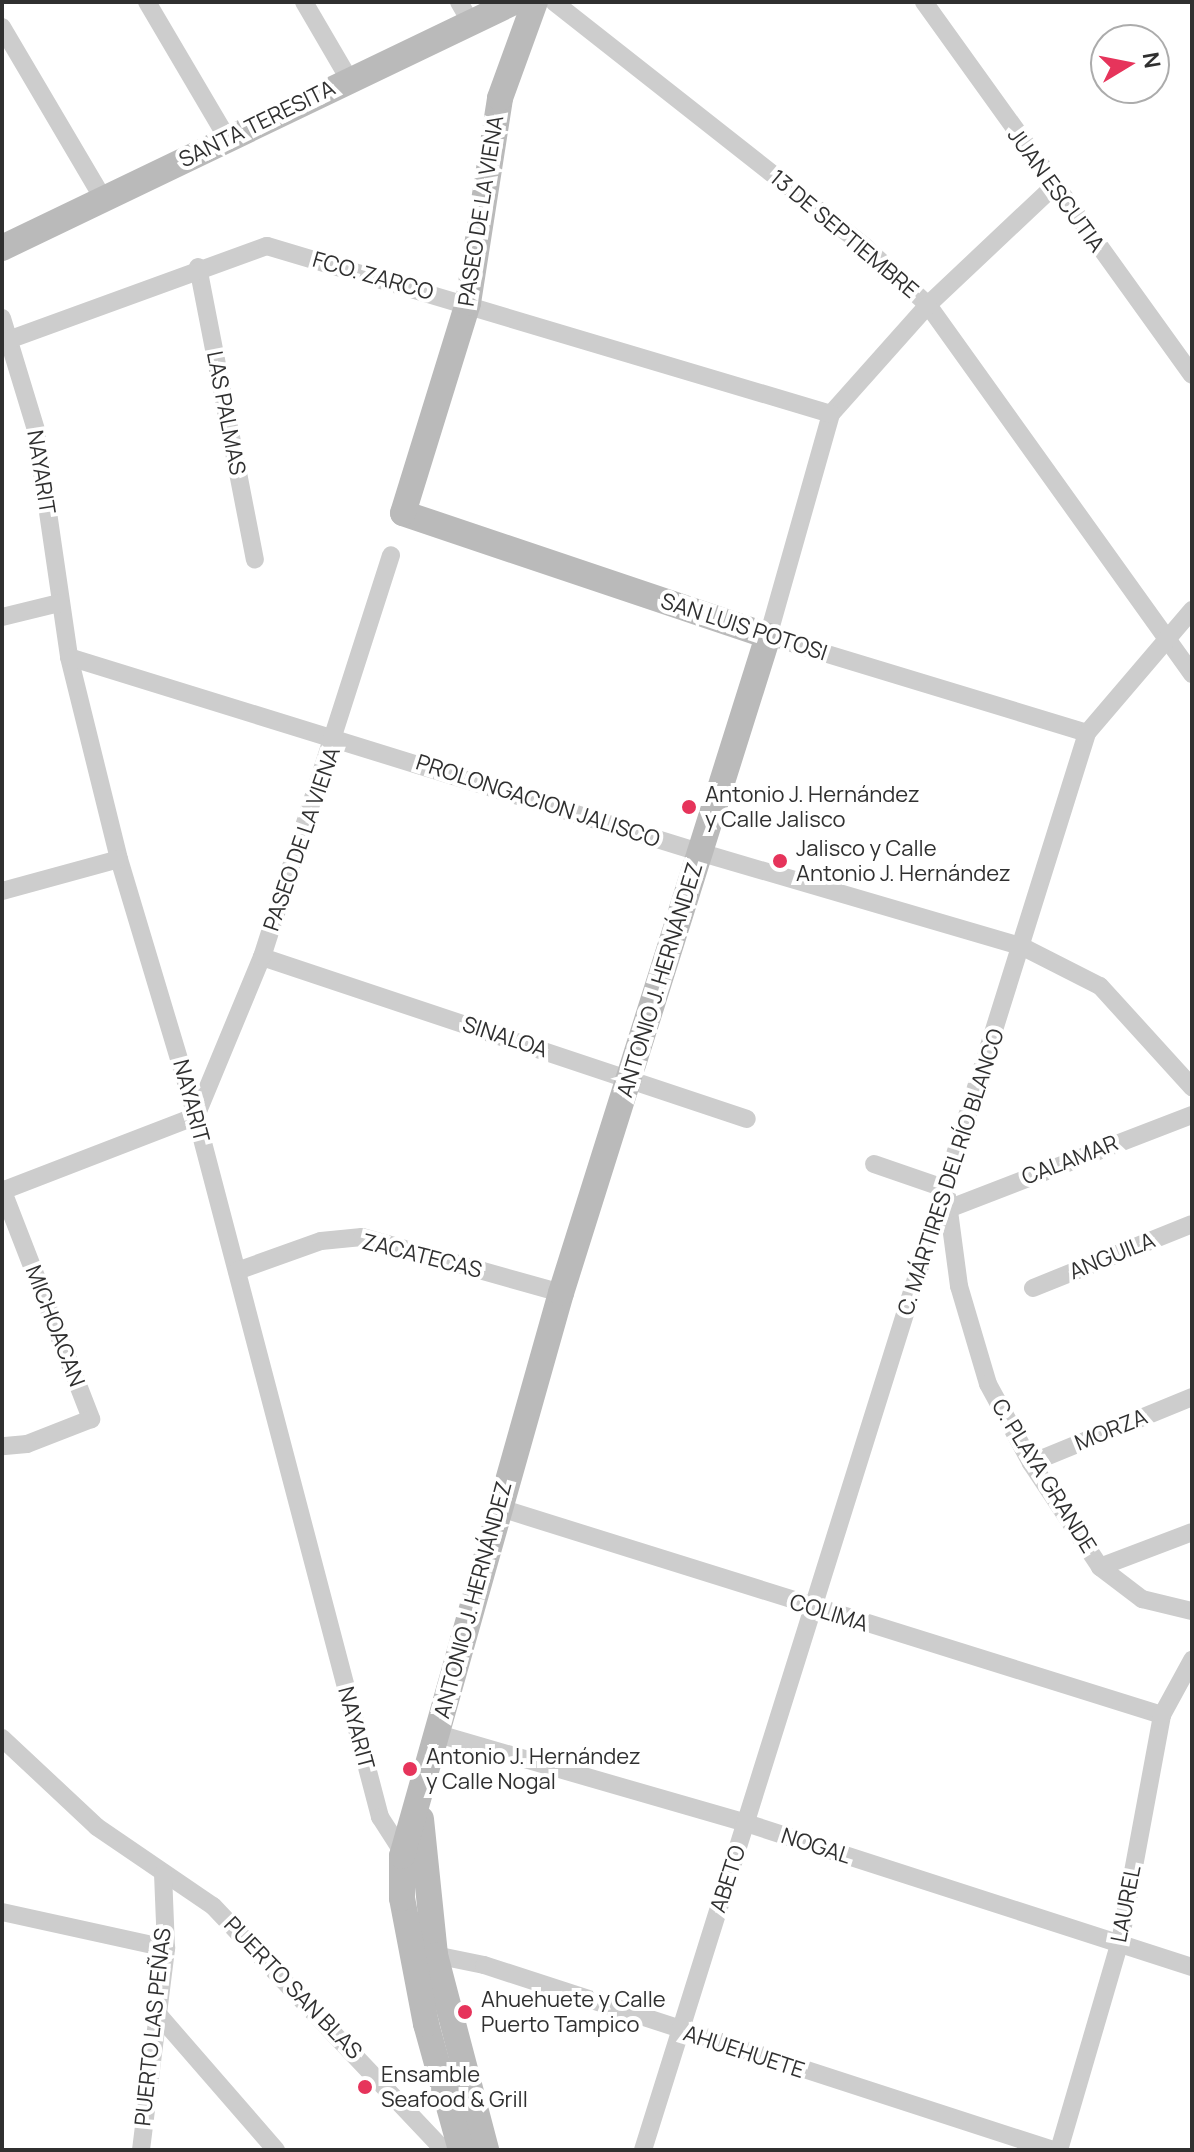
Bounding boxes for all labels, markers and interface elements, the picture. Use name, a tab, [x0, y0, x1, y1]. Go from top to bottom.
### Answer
north arrow	[1090, 24, 1170, 104]
text: N	[1136, 50, 1168, 71]
street label: SANTA TERESITA	[175, 75, 339, 173]
street label: PASEO DE LA VIENA	[453, 114, 509, 308]
street label: JUAN ESCUTIA	[1002, 123, 1110, 257]
street label: 13 DE SEPTIEMBRE	[764, 164, 924, 304]
street label: FCO. ZARCO	[310, 246, 436, 306]
street label: LAS PALMAS	[201, 349, 251, 477]
street label: NAYARIT	[21, 428, 61, 516]
street label: SAN LUIS POTOSI	[658, 588, 830, 666]
street label: PASEO DE LA VIENA	[258, 744, 346, 934]
street label: PROLONGACION JALISCO	[413, 749, 663, 853]
place label: Antonio J. Hernández y Calle Jalisco	[705, 781, 920, 832]
marker: Antonio J. Hernández y Calle Jalisco	[680, 798, 698, 816]
place label: Jalisco y Calle Antonio J. Hernández	[796, 835, 1011, 886]
marker: Jalisco y Calle Antonio J. Hernández	[771, 852, 789, 870]
street label: ANTONIO J. HERNÁNDEZ	[612, 859, 708, 1101]
street label: SINALOA	[459, 1011, 551, 1063]
street label: C. MÁRTIRES DEL RÍO BLANCO	[892, 1025, 1010, 1319]
street label: NAYARIT	[167, 1057, 215, 1145]
street label: CALAMAR	[1018, 1130, 1122, 1190]
street label: ANGUILA	[1065, 1227, 1159, 1285]
street label: ZACATECAS	[359, 1228, 485, 1284]
street label: MICHOACAN	[20, 1262, 90, 1390]
street label: C. PLAYA GRANDE	[986, 1394, 1102, 1558]
street label: MORZA	[1071, 1404, 1151, 1456]
street label: ANTONIO J. HERNÁNDEZ	[429, 1479, 517, 1721]
street label: COLIMA	[787, 1589, 871, 1637]
street label: NAYARIT	[332, 1684, 380, 1772]
place label: Antonio J. Hernández y Calle Nogal	[426, 1743, 641, 1794]
marker: Antonio J. Hernández y Calle Nogal	[401, 1760, 419, 1778]
street label: NOGAL	[778, 1822, 854, 1870]
street label: ABETO	[705, 1842, 751, 1916]
street label: LAUREL	[1106, 1863, 1146, 1945]
street label: PUERTO SAN BLAS	[218, 1911, 368, 2065]
street label: PUERTO LAS PEÑAS	[129, 1927, 177, 2127]
place label: Ahuehuete y Calle Puerto Tampico	[481, 1986, 666, 2038]
marker: Ahuehuete y Calle Puerto Tampico	[456, 2003, 474, 2021]
street label: AHUEHUETE	[680, 2020, 808, 2084]
place label: Ensamble Seafood & Grill	[381, 2061, 528, 2112]
marker: Ensamble Seafood & Grill	[356, 2078, 374, 2096]

